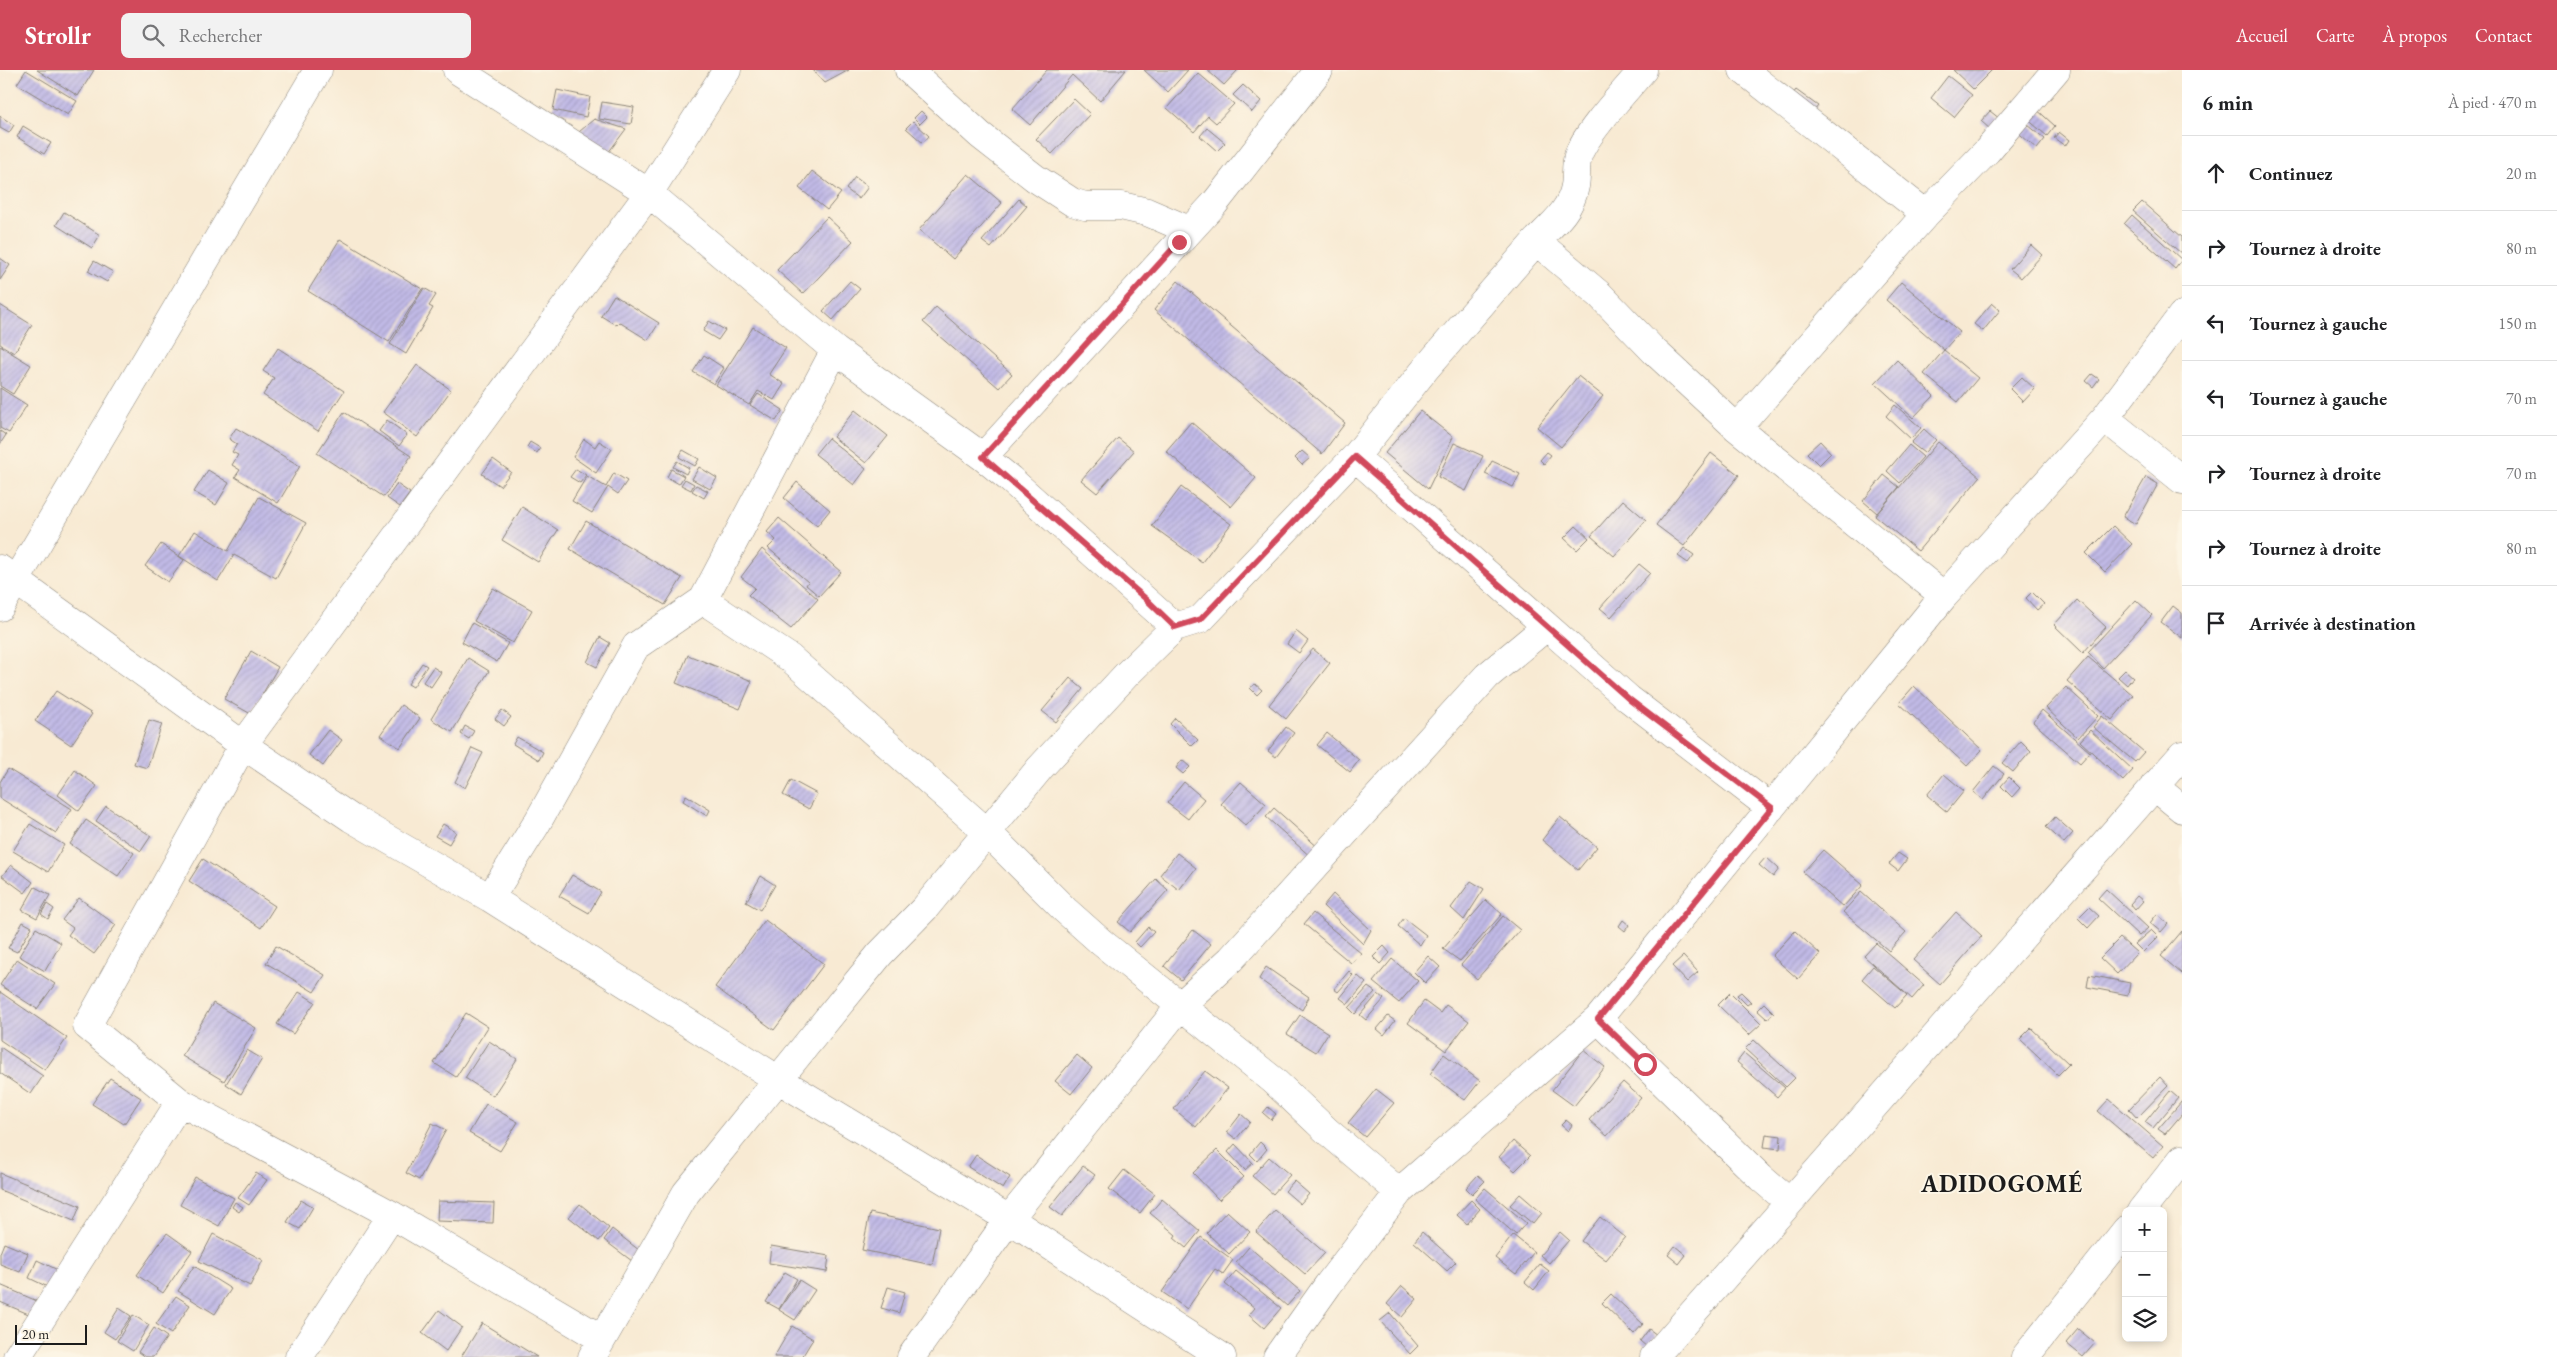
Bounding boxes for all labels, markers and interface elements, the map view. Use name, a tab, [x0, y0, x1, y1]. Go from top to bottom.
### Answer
search box	[121, 13, 471, 58]
text: Strollr	[25, 20, 91, 51]
icon: search	[139, 21, 167, 49]
text: Rechercher	[179, 23, 262, 48]
text: Accueil	[2236, 24, 2288, 47]
text: Carte	[2316, 24, 2355, 47]
text: À propos	[2383, 24, 2447, 47]
text: Contact	[2475, 24, 2532, 47]
text: 6 min	[2202, 89, 2253, 116]
text: À pied · 470 m	[2448, 92, 2537, 113]
icon: ahead	[2202, 159, 2230, 187]
text: Continuez	[2249, 161, 2333, 186]
text: 20 m	[2506, 163, 2537, 184]
route end	[1168, 231, 1191, 254]
icon: right	[2202, 234, 2230, 262]
text: Tournez à droite	[2249, 236, 2381, 261]
text: 80 m	[2506, 238, 2537, 259]
icon: left	[2202, 309, 2230, 337]
text: Tournez à gauche	[2249, 311, 2387, 336]
text: 150 m	[2498, 313, 2537, 334]
icon: left	[2202, 384, 2230, 412]
text: Tournez à gauche	[2249, 386, 2387, 411]
text: 70 m	[2506, 388, 2537, 409]
icon: right	[2202, 459, 2230, 487]
text: Tournez à droite	[2249, 461, 2381, 486]
text: 70 m	[2506, 463, 2537, 484]
icon: right	[2202, 534, 2230, 562]
text: Tournez à droite	[2249, 536, 2381, 561]
text: 80 m	[2506, 538, 2537, 559]
icon: arrive	[2202, 609, 2230, 637]
text: Arrivée à destination	[2249, 611, 2416, 636]
route start	[1634, 1053, 1657, 1076]
district label: ADIDOGOMÉ	[1920, 1168, 2083, 1199]
map controls	[2122, 1207, 2167, 1342]
button: +	[2122, 1207, 2167, 1252]
button: −	[2122, 1252, 2167, 1297]
button: layers	[2122, 1297, 2167, 1342]
scale bar	[15, 1322, 88, 1345]
text: 20 m	[22, 1325, 49, 1343]

